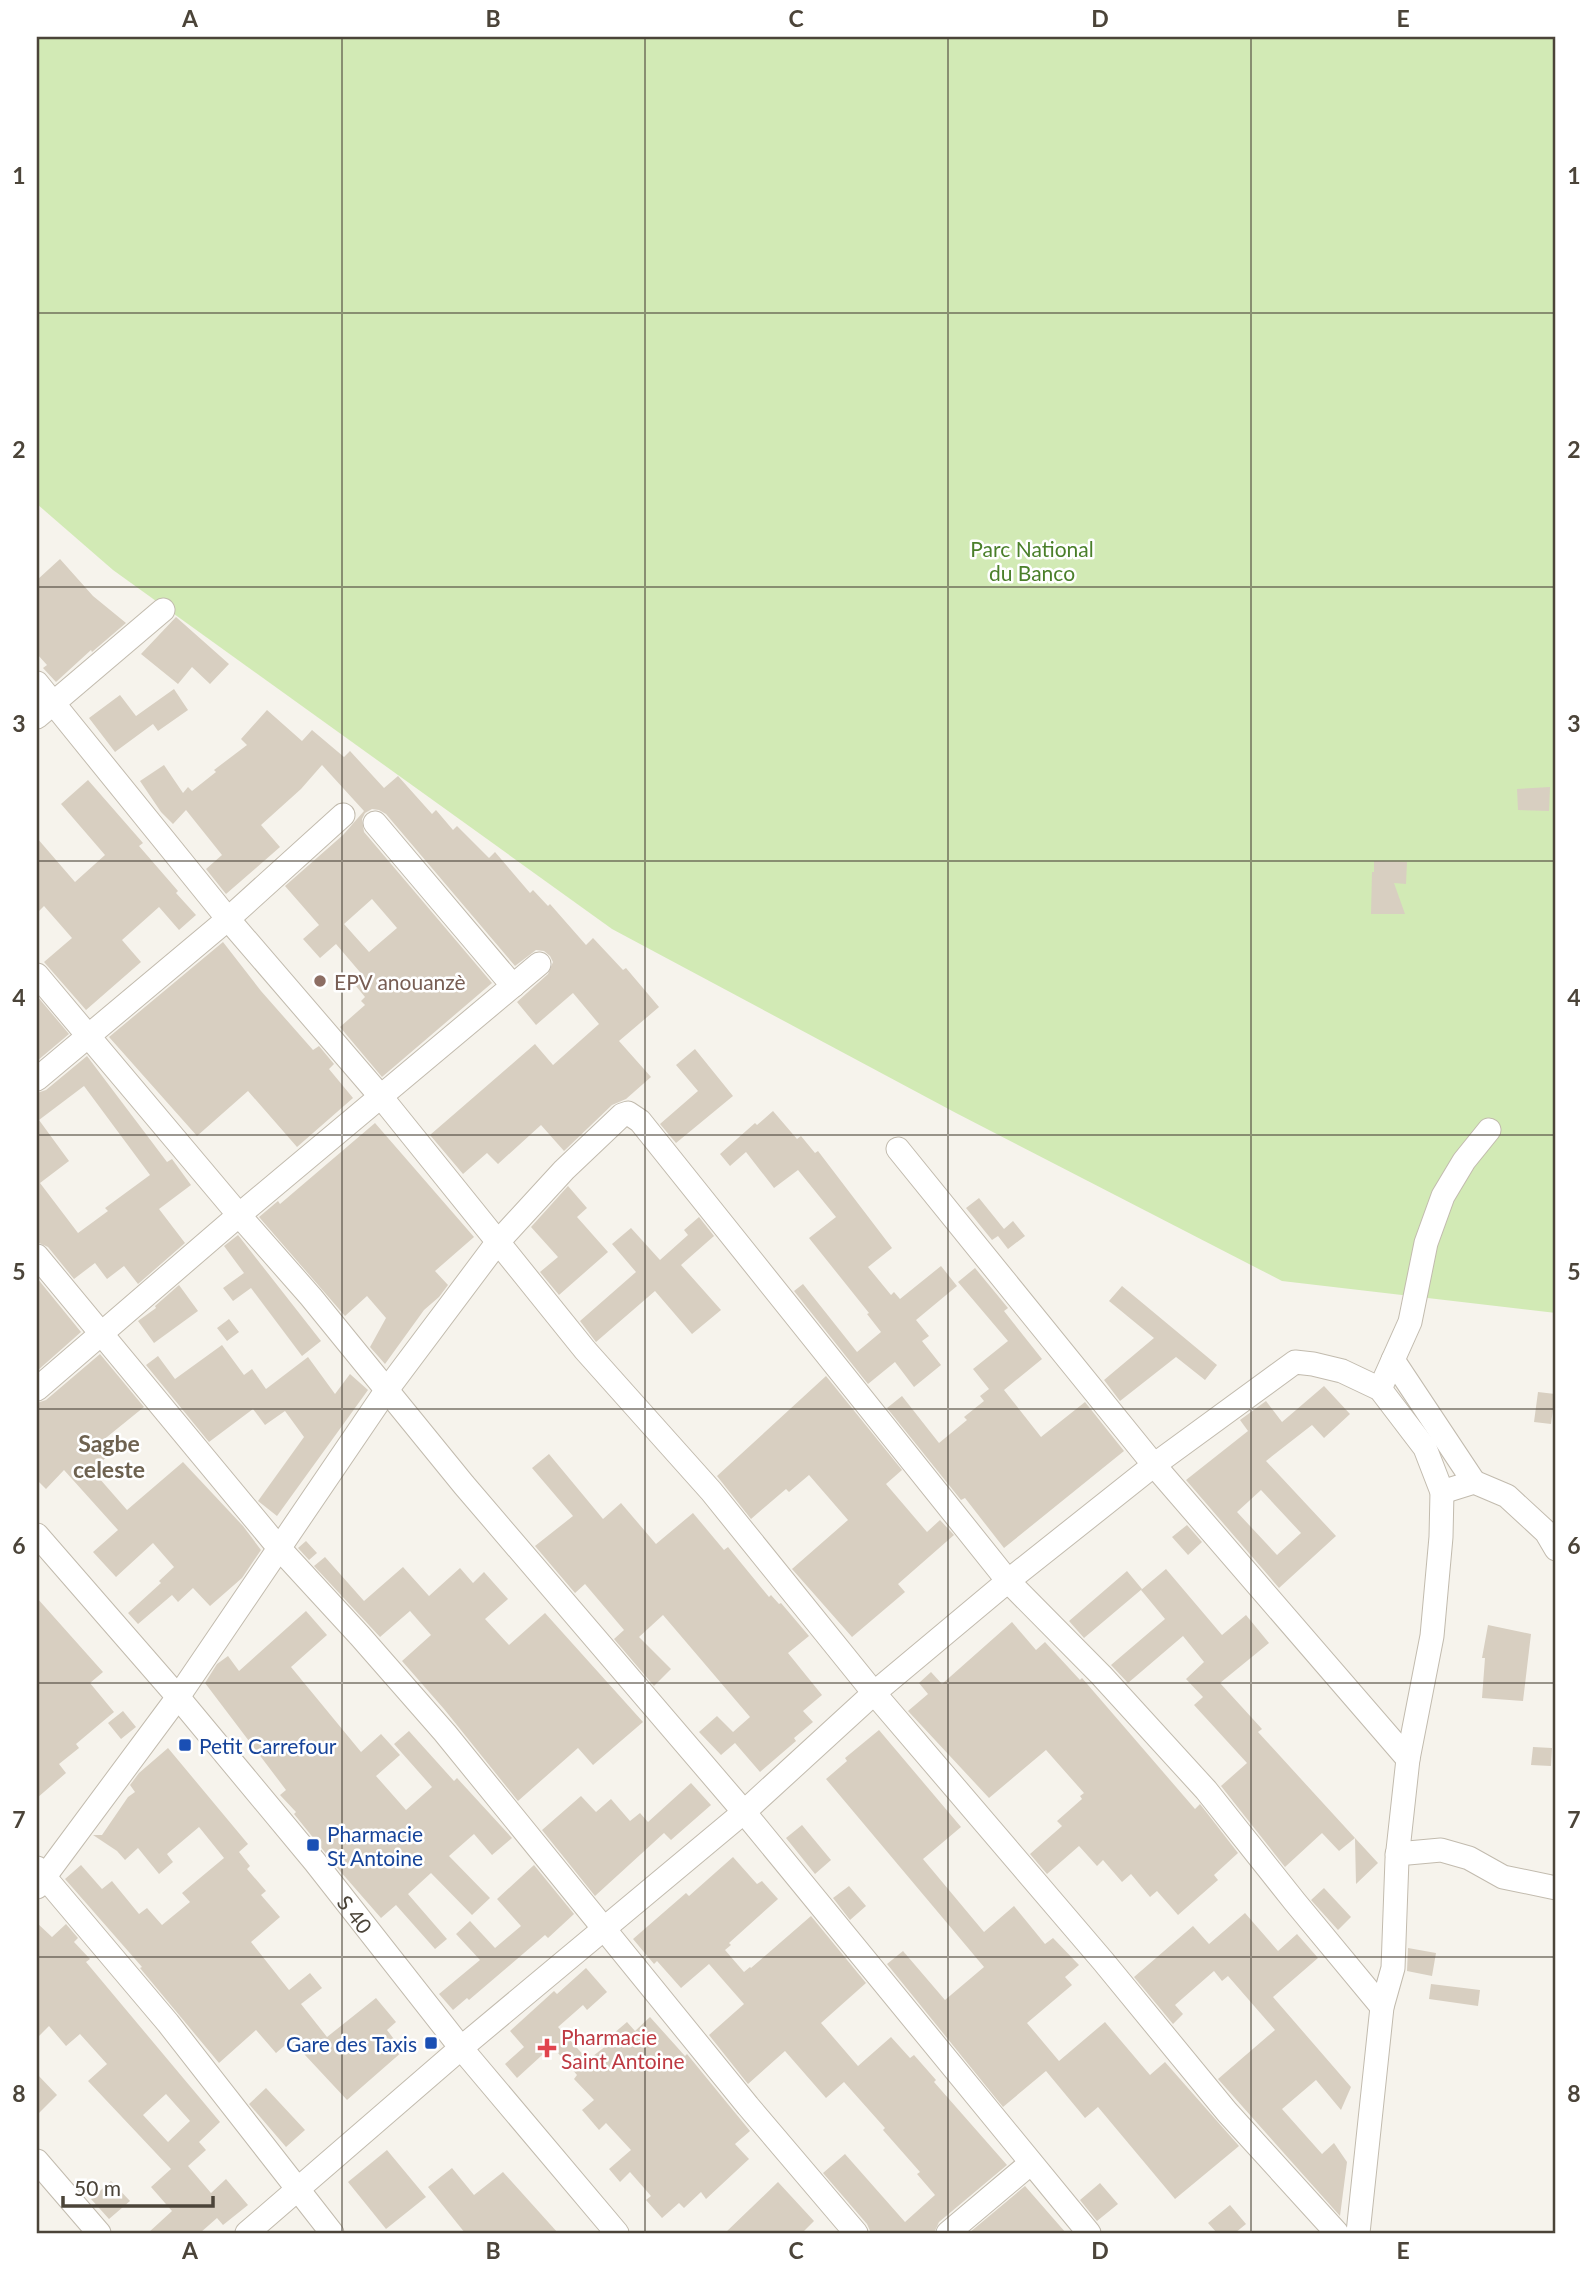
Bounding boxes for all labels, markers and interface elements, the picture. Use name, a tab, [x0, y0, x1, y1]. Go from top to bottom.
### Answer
text: A	[181, 4, 199, 32]
text: B	[485, 4, 501, 32]
text: C	[788, 4, 804, 32]
text: D	[1091, 4, 1109, 32]
text: E	[1396, 4, 1410, 32]
text: 1	[12, 161, 26, 189]
text: 1	[1567, 161, 1581, 189]
text: 2	[12, 435, 26, 463]
text: 2	[1567, 435, 1581, 463]
park label: Parc National du Banco	[970, 536, 1094, 585]
text: 3	[12, 709, 26, 737]
text: 3	[1567, 709, 1581, 737]
place label: EPV anouanzè	[334, 969, 466, 994]
marker: EPV anouanzè	[312, 973, 328, 989]
text: 4	[12, 983, 26, 1011]
text: 4	[1567, 983, 1581, 1011]
text: 5	[12, 1257, 26, 1285]
text: 5	[1567, 1257, 1581, 1285]
district label: Sagbe celeste	[73, 1429, 145, 1483]
text: 6	[12, 1531, 26, 1559]
text: 6	[1567, 1531, 1581, 1559]
place label: Petit Carrefour	[199, 1733, 337, 1758]
marker: Petit Carrefour	[177, 1737, 193, 1753]
text: 7	[12, 1805, 26, 1833]
text: 7	[1567, 1805, 1581, 1833]
place label: Pharmacie St Antoine	[327, 1821, 423, 1870]
marker: Pharmacie St Antoine	[305, 1837, 321, 1853]
street label: S 40	[333, 1890, 378, 1938]
place label: Pharmacie Saint Antoine	[561, 2024, 684, 2073]
place label: Gare des Taxis	[286, 2031, 417, 2056]
marker: Gare des Taxis	[423, 2035, 439, 2051]
marker: Pharmacie Saint Antoine	[539, 2040, 555, 2056]
text: 8	[12, 2079, 26, 2107]
text: 8	[1567, 2079, 1581, 2107]
scale bar	[63, 2165, 214, 2209]
text: 50 m	[74, 2175, 121, 2200]
text: A	[181, 2236, 199, 2264]
text: B	[485, 2236, 501, 2264]
text: C	[788, 2236, 804, 2264]
text: D	[1091, 2236, 1109, 2264]
text: E	[1396, 2236, 1410, 2264]

